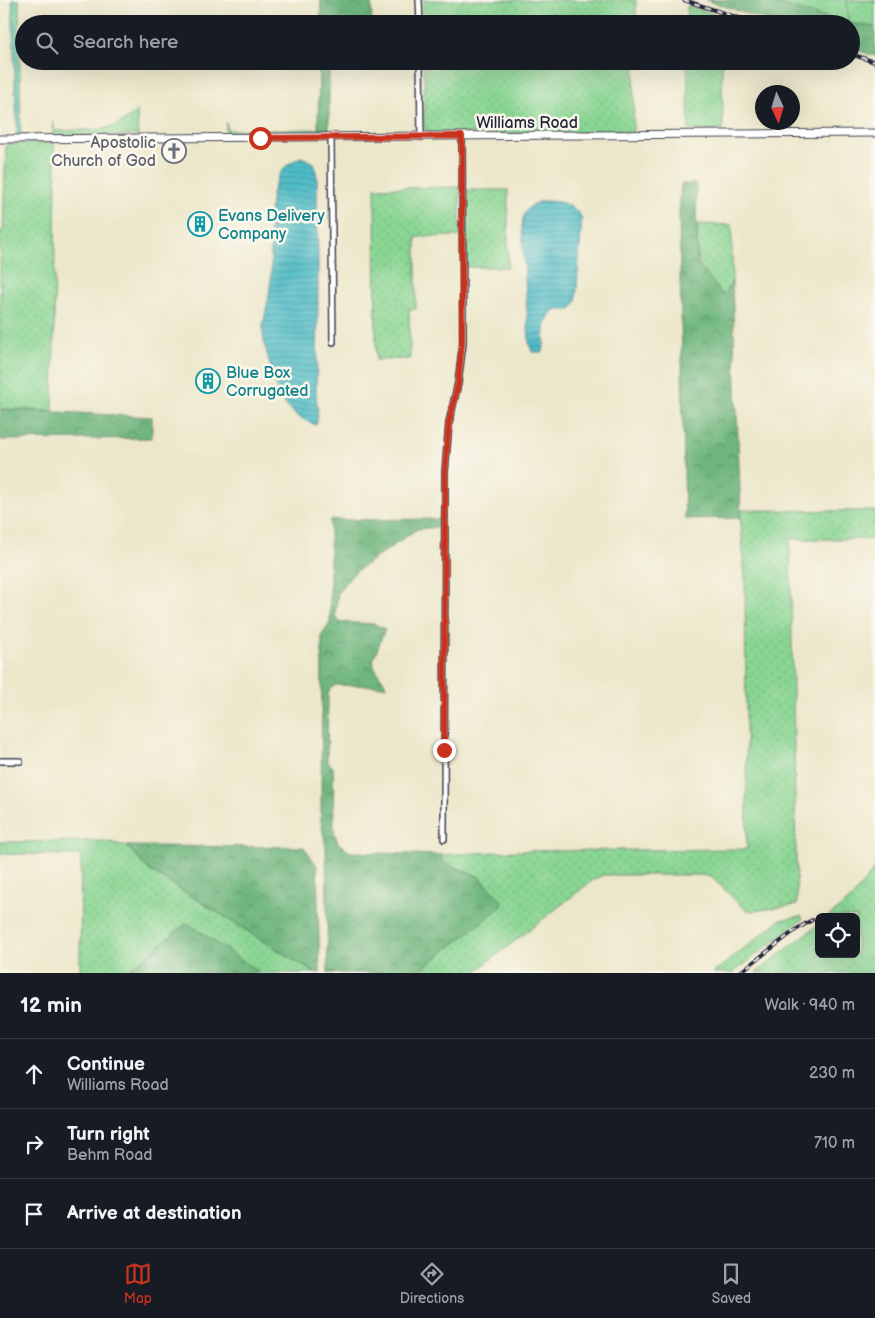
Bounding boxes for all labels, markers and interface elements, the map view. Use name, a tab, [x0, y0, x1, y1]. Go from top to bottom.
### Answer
search box	[15, 15, 860, 70]
icon: search	[33, 29, 61, 57]
text: Search here	[73, 31, 178, 54]
north arrow	[755, 85, 800, 130]
street label: Williams Road	[476, 114, 578, 133]
route start	[249, 127, 272, 150]
place label: Apostolic Church of God	[51, 134, 156, 171]
church icon: Apostolic Church of God	[161, 138, 187, 164]
place label: Evans Delivery Company	[218, 207, 326, 244]
building icon: Evans Delivery Company	[187, 211, 213, 237]
place label: Blue Box Corrugated	[226, 364, 308, 401]
building icon: Blue Box Corrugated	[195, 368, 221, 394]
route end	[433, 739, 456, 762]
map controls	[815, 913, 860, 958]
button: locate	[815, 913, 860, 958]
text: 12 min	[20, 993, 82, 1018]
text: Walk · 940 m	[764, 996, 855, 1015]
text: Continue	[67, 1053, 145, 1076]
icon: ahead	[20, 1060, 48, 1088]
text: 230 m	[809, 1064, 855, 1083]
text: Williams Road	[67, 1076, 169, 1095]
text: Turn right	[67, 1123, 150, 1146]
icon: right	[20, 1130, 48, 1158]
text: 710 m	[814, 1134, 855, 1153]
text: Behm Road	[67, 1146, 153, 1165]
icon: arrive	[20, 1200, 48, 1228]
text: Arrive at destination	[67, 1202, 242, 1225]
tab: Map	[124, 1260, 152, 1307]
tab: Directions	[400, 1260, 464, 1307]
tab: Saved	[712, 1260, 751, 1307]

